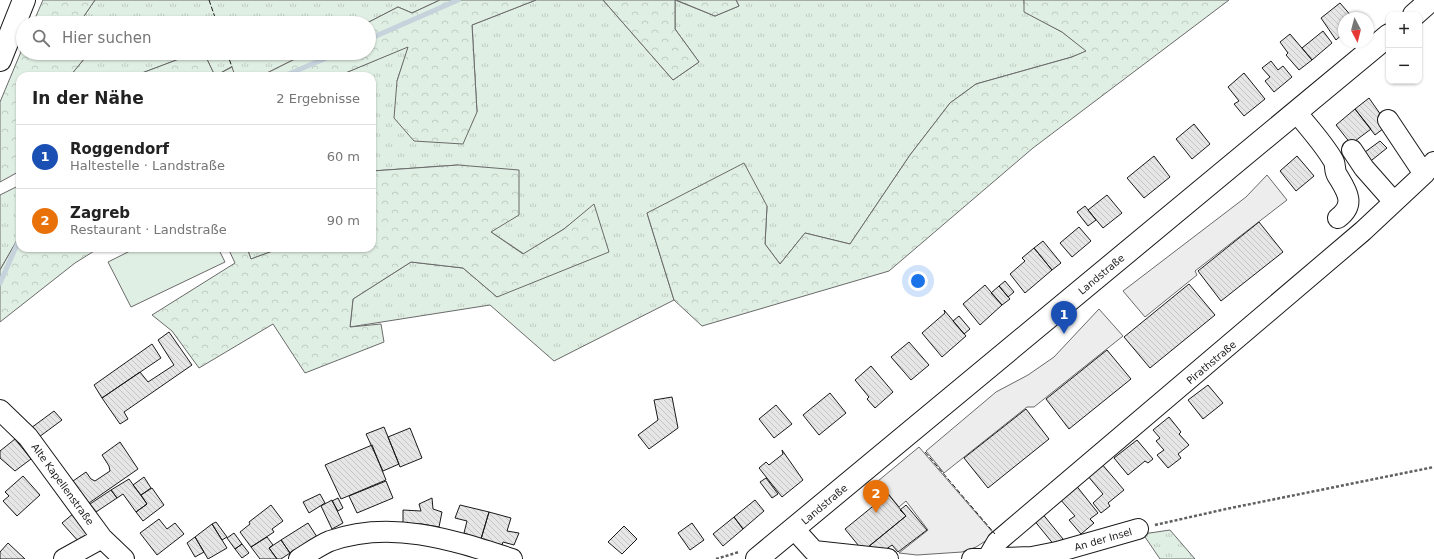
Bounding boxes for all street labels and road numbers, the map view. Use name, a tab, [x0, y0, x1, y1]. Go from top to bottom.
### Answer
street label: Landstraße	[1076, 252, 1126, 297]
street label: Pirathstraße	[1184, 339, 1238, 386]
street label: Alte Kapellenstraße	[29, 442, 96, 527]
street label: Landstraße	[799, 482, 849, 527]
street label: An der Insel	[1073, 526, 1133, 553]

